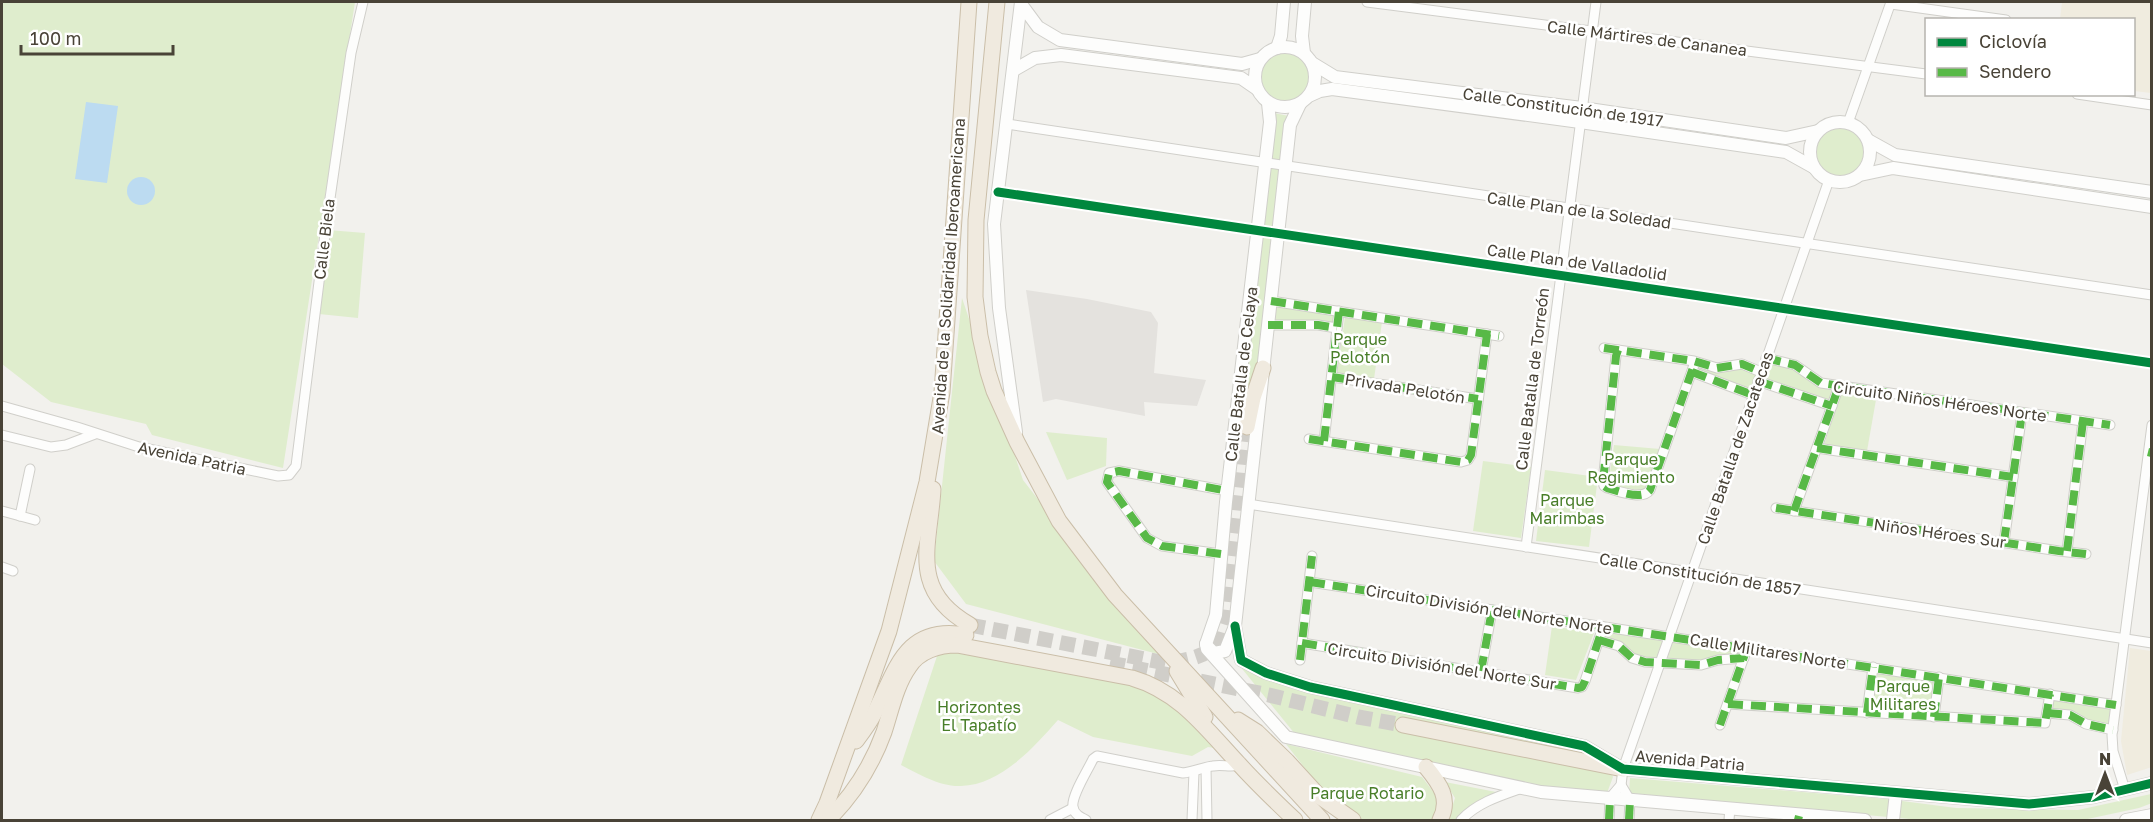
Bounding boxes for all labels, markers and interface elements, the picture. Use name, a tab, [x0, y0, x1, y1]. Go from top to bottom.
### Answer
street label: Calle Mártires de Cananea	[1546, 16, 1748, 60]
scale bar	[21, 18, 172, 56]
legend	[1925, 18, 2135, 96]
text: 100 m	[30, 27, 81, 49]
text: Ciclovía	[1979, 30, 2047, 52]
text: Sendero	[1979, 60, 2051, 82]
street label: Calle Constitución de 1917	[1462, 83, 1664, 131]
street label: Avenida de la Solidaridad Iberoamericana	[927, 117, 969, 435]
street label: Calle Plan de la Soledad	[1486, 187, 1672, 233]
street label: Calle Biela	[309, 197, 339, 281]
street label: Calle Plan de Valladolid	[1486, 239, 1668, 285]
street label: Calle Batalla de Celaya	[1220, 285, 1262, 463]
street label: Calle Batalla de Torreón	[1511, 287, 1553, 471]
park label: Parque Pelotón	[1330, 329, 1390, 367]
street label: Calle Batalla de Zacatecas	[1693, 349, 1777, 547]
street label: Privada Pelotón	[1343, 369, 1467, 407]
street label: Circuito Niños Héroes Norte	[1832, 376, 2048, 426]
street label: Avenida Patria	[136, 437, 248, 479]
park label: Parque Regimiento	[1587, 449, 1675, 487]
park label: Parque Marimbas	[1530, 490, 1604, 528]
street label: Niños Héroes Sur	[1873, 514, 2007, 552]
street label: Calle Constitución de 1857	[1598, 548, 1802, 600]
street label: Circuito División del Norte Norte	[1364, 580, 1614, 638]
street label: Calle Militares Norte	[1688, 629, 1848, 673]
street label: Circuito División del Norte Sur	[1326, 638, 1558, 694]
park label: Parque Militares	[1870, 676, 1936, 714]
park label: Horizontes El Tapatío	[937, 697, 1021, 735]
north arrow	[2075, 744, 2135, 804]
street label: Avenida Patria	[1634, 745, 1746, 775]
text: N	[2099, 749, 2111, 769]
park label: Parque Rotario	[1310, 783, 1424, 803]

